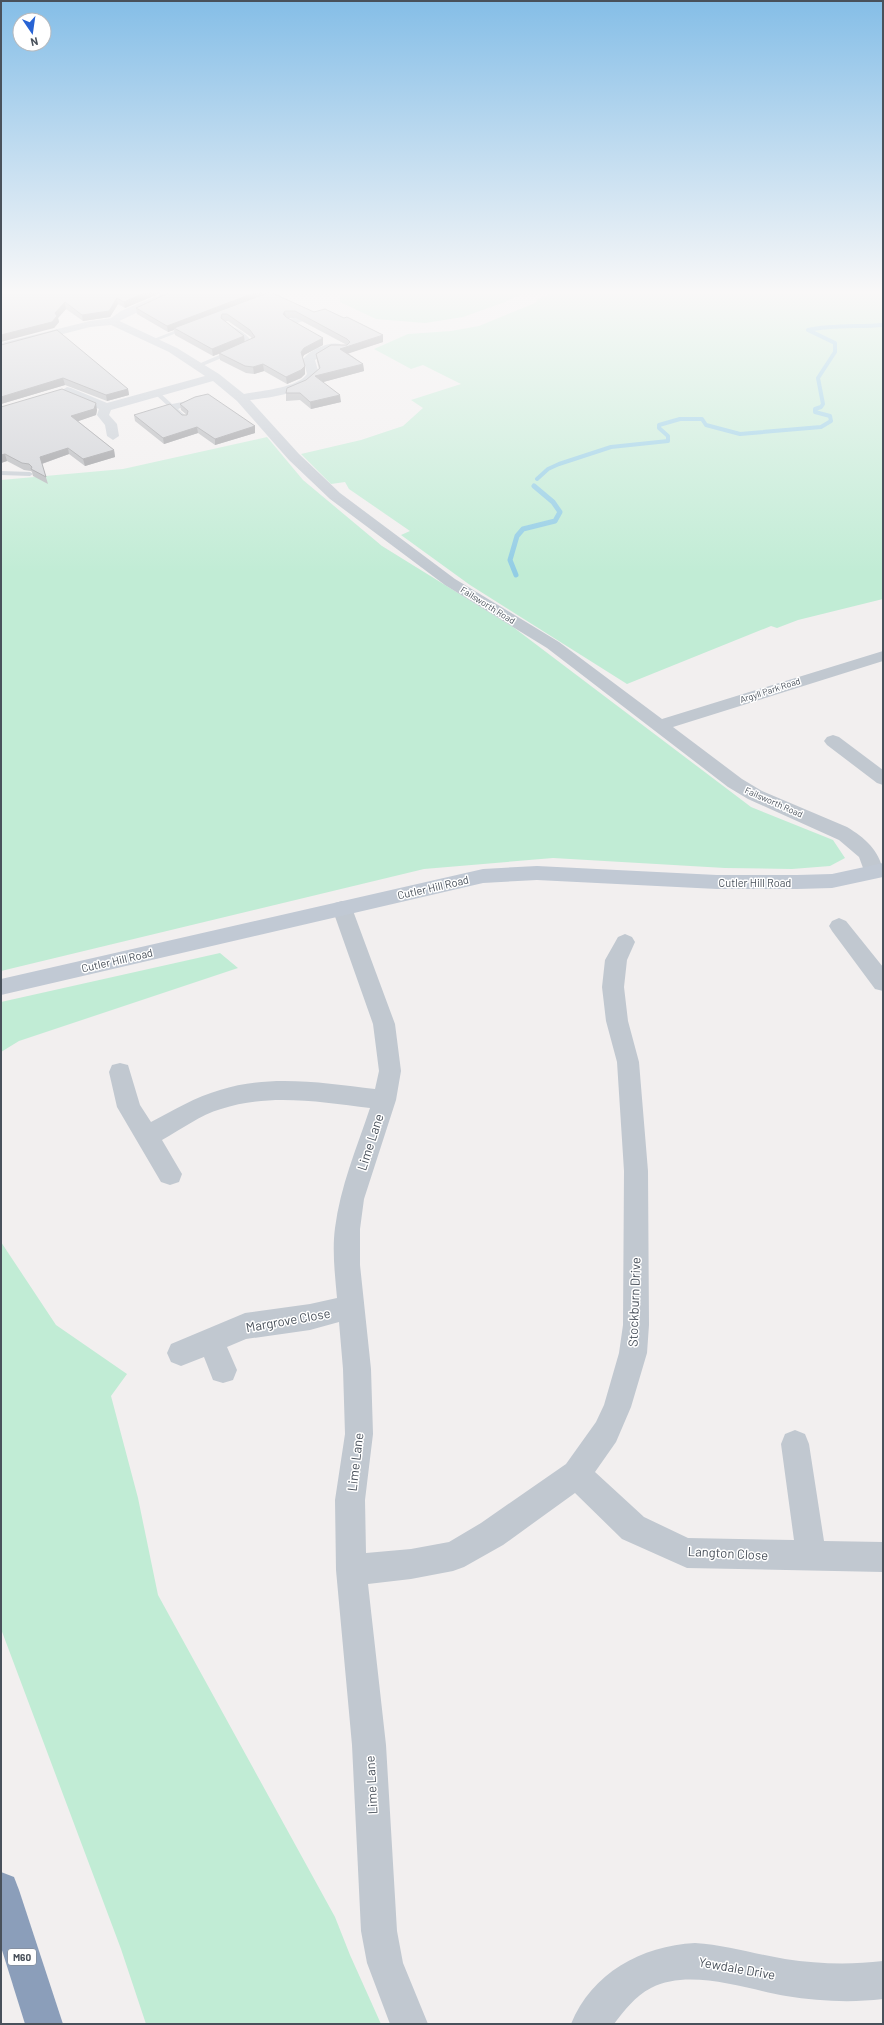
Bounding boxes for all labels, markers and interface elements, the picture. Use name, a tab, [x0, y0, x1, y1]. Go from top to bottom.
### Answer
north arrow	[12, 12, 52, 52]
text: N	[29, 35, 39, 49]
street label: Failsworth Road	[459, 584, 517, 626]
street label: Argyll Park Road	[738, 675, 802, 705]
street label: Failsworth Road	[743, 784, 805, 820]
street label: Cutler Hill Road	[396, 872, 470, 902]
street label: Cutler Hill Road	[719, 876, 791, 889]
street label: Cutler Hill Road	[80, 945, 154, 975]
street label: Lime Lane	[353, 1112, 387, 1172]
street label: Stockburn Drive	[624, 1257, 644, 1347]
street label: Margrove Close	[244, 1305, 332, 1335]
street label: Lime Lane	[343, 1432, 367, 1492]
street label: Langton Close	[687, 1543, 769, 1563]
street label: Lime Lane	[361, 1755, 381, 1815]
road number: M60	[8, 1949, 36, 1965]
street label: Yewdale Drive	[697, 1953, 777, 1983]

